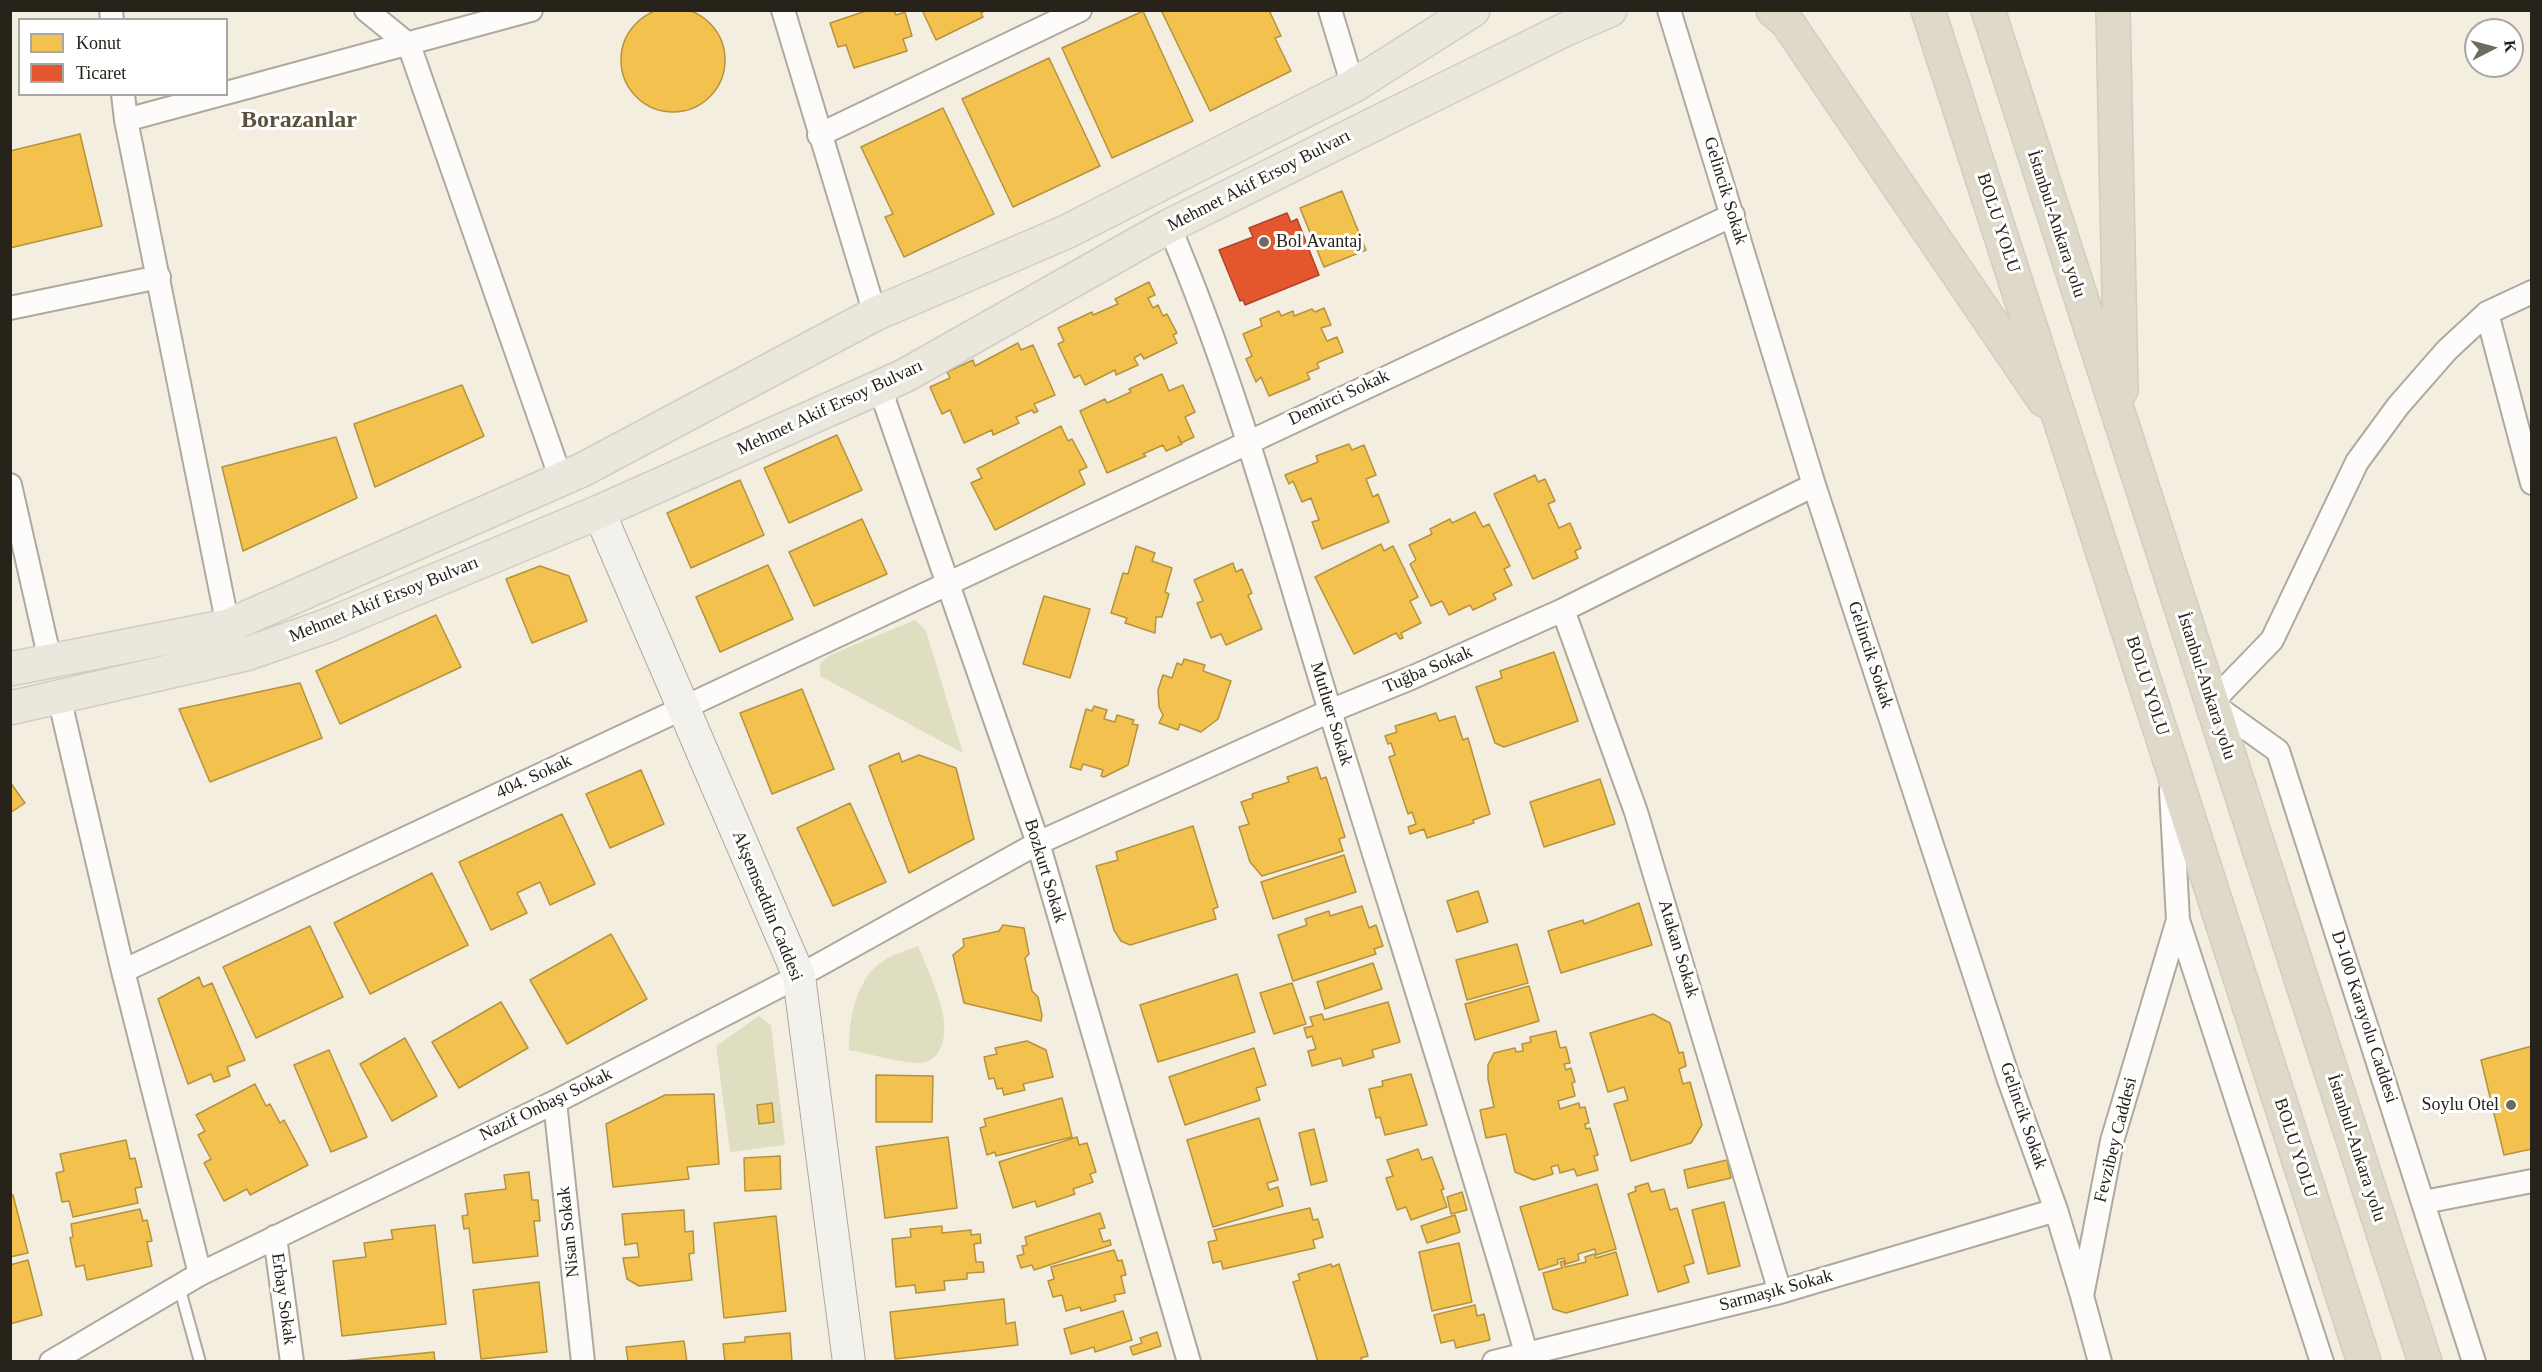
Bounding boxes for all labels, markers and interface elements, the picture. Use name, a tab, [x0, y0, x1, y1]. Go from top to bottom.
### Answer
legend	[18, 18, 228, 96]
north arrow	[2464, 18, 2524, 78]
text: Konut	[76, 33, 121, 53]
text: K	[2501, 39, 2520, 53]
text: Ticaret	[76, 63, 126, 83]
district label: Borazanlar	[241, 107, 357, 135]
street label: Mehmet Akif Ersoy Bulvarı	[1164, 125, 1354, 237]
street label: Gelincik Sokak	[1698, 135, 1752, 247]
street label: İstanbul-Ankara yolu	[2022, 148, 2090, 300]
street label: BOLU YOLU	[1972, 170, 2024, 276]
place label: Bol Avantaj	[1276, 231, 1362, 253]
marker: Bol Avantaj	[1257, 235, 1271, 249]
street label: Mehmet Akif Ersoy Bulvarı	[734, 355, 926, 461]
street label: Demirci Sokak	[1285, 365, 1393, 431]
street label: Mehmet Akif Ersoy Bulvarı	[286, 552, 482, 648]
street label: Gelincik Sokak	[1843, 599, 1897, 711]
street label: İstanbul-Ankara yolu	[2172, 610, 2240, 762]
street label: BOLU YOLU	[2121, 633, 2173, 739]
street label: Tuğba Sokak	[1380, 642, 1476, 698]
street label: Mutluer Sokak	[1305, 659, 1357, 769]
street label: 404. Sokak	[493, 750, 575, 804]
street label: Bozkurt Sokak	[1019, 816, 1071, 926]
street label: Akşemseddin Caddesi	[727, 828, 807, 984]
street label: Atakan Sokak	[1653, 897, 1703, 1001]
street label: D-100 Karayolu Caddesi	[2326, 928, 2402, 1106]
street label: Gelincik Sokak	[1995, 1060, 2051, 1172]
street label: Nazif Onbaşı Sokak	[476, 1064, 616, 1146]
street label: İstanbul-Ankara yolu	[2322, 1072, 2390, 1224]
street label: Fevzibey Caddesi	[2090, 1075, 2142, 1205]
place label: Soylu Otel	[2421, 1094, 2499, 1116]
street label: BOLU YOLU	[2269, 1095, 2321, 1201]
marker: Soylu Otel	[2504, 1098, 2518, 1112]
street label: Nisan Sokak	[553, 1185, 585, 1279]
street label: Erbay Sokak	[266, 1252, 300, 1346]
street label: Sarmaşık Sokak	[1717, 1265, 1835, 1317]

